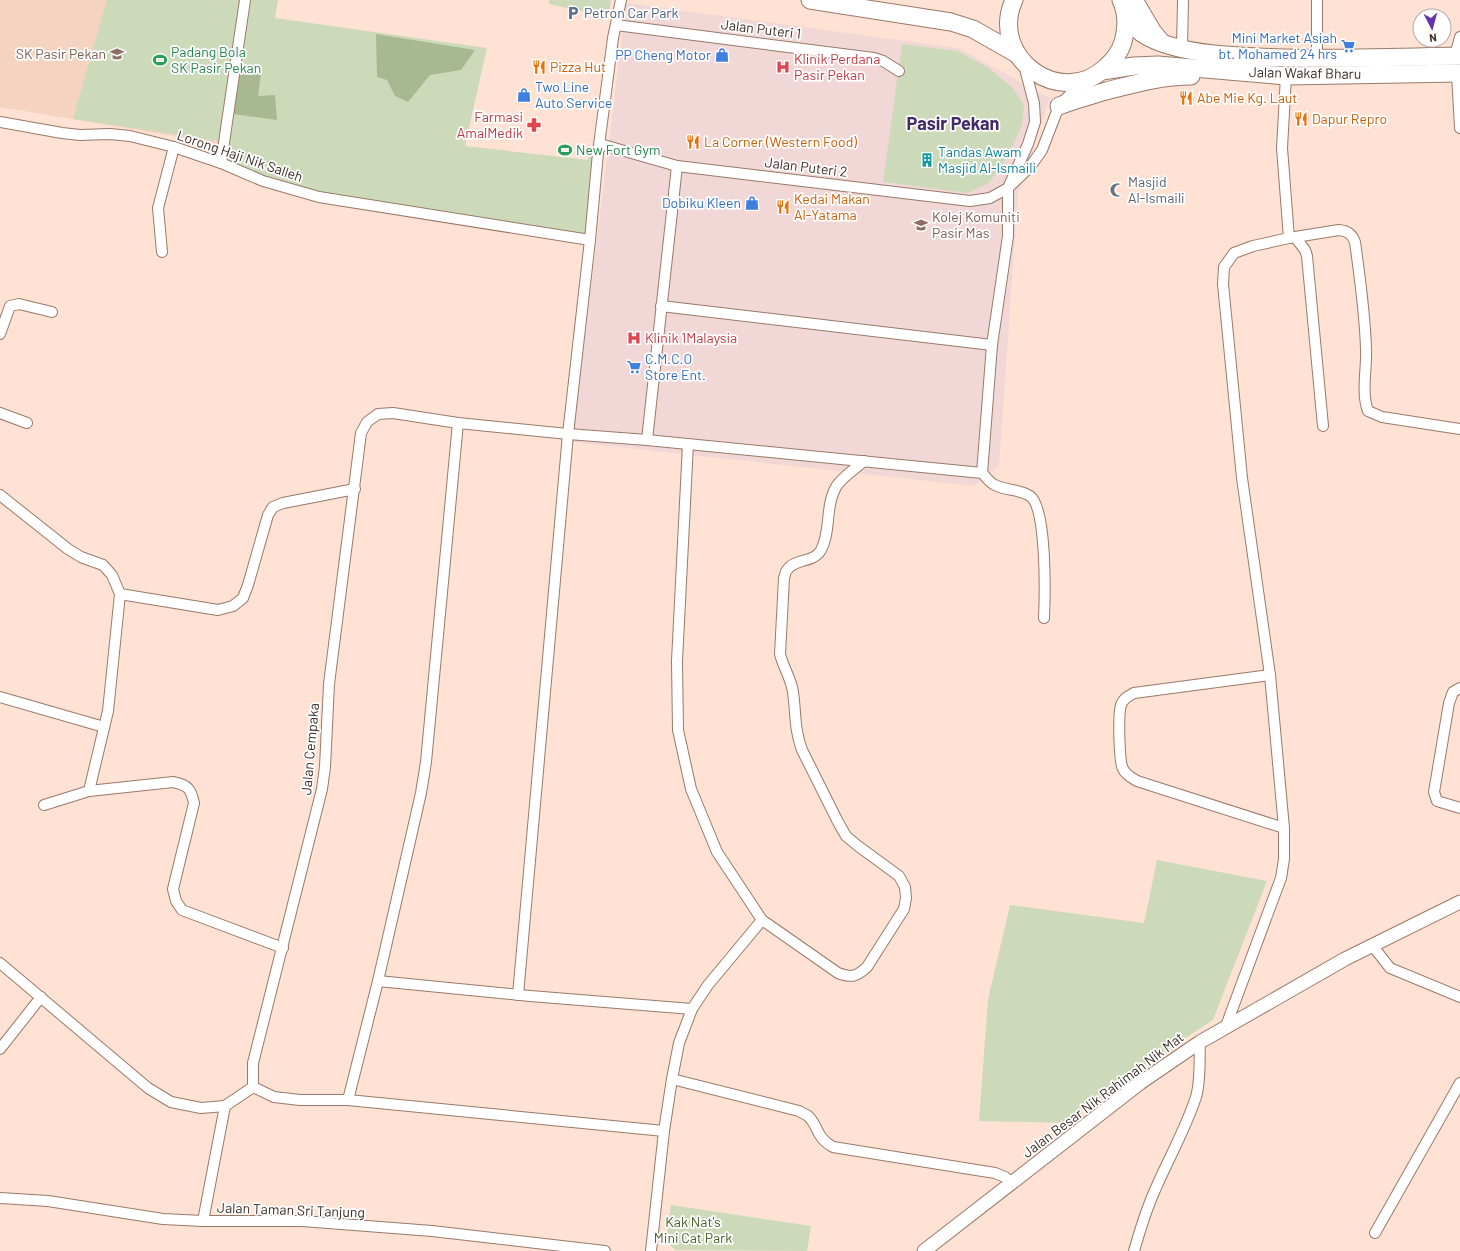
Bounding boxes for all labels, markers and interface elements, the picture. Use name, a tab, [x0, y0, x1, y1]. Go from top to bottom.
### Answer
place label: Petron Car Park	[584, 4, 678, 21]
parking icon: Petron Car Park	[565, 5, 581, 21]
north arrow	[1412, 8, 1452, 48]
street label: Jalan Puteri 1	[720, 15, 802, 42]
place label: Mini Market Asiah bt. Mohamed 24 hrs	[1218, 29, 1337, 62]
text: N	[1429, 32, 1437, 45]
supermarket icon: Mini Market Asiah bt. Mohamed 24 hrs	[1340, 38, 1356, 54]
place label: Padang Bola SK Pasir Pekan	[171, 43, 261, 76]
place label: SK Pasir Pekan	[16, 45, 106, 62]
school or university icon: SK Pasir Pekan	[109, 46, 125, 62]
place label: PP Cheng Motor	[615, 46, 711, 63]
shop icon: PP Cheng Motor	[714, 47, 730, 63]
place label: Klinik Perdana Pasir Pekan	[794, 50, 880, 83]
sports icon: Padang Bola SK Pasir Pekan	[152, 52, 168, 68]
place label: Pizza Hut	[550, 58, 606, 75]
restaurant icon: Pizza Hut	[531, 59, 547, 75]
hospital icon: Klinik Perdana Pasir Pekan	[775, 59, 791, 75]
street label: Jalan Wakaf Bharu	[1249, 63, 1361, 82]
place label: Two Line Auto Service	[535, 78, 612, 111]
shop icon: Two Line Auto Service	[516, 87, 532, 103]
place label: Abe Mie Kg. Laut	[1197, 89, 1297, 106]
restaurant icon: Abe Mie Kg. Laut	[1178, 90, 1194, 106]
place label: Farmasi AmalMedik	[457, 108, 523, 141]
place label: Dapur Repro	[1312, 110, 1387, 127]
restaurant icon: Dapur Repro	[1293, 111, 1309, 127]
district label: Pasir Pekan	[907, 112, 999, 134]
pharmacy icon: Farmasi AmalMedik	[526, 117, 542, 133]
street label: Lorong Haji Nik Salleh	[175, 126, 305, 185]
place label: La Corner (Western Food)	[704, 133, 857, 150]
restaurant icon: La Corner (Western Food)	[685, 134, 701, 150]
place label: New Fort Gym	[576, 141, 660, 158]
sports icon: New Fort Gym	[557, 142, 573, 158]
place label: Tandas Awam Masjid Al-Ismaili	[938, 143, 1036, 176]
building icon: Tandas Awam Masjid Al-Ismaili	[919, 152, 935, 168]
street label: Jalan Puteri 2	[764, 153, 848, 180]
place label: Masjid Al-Ismaili	[1128, 173, 1185, 206]
mosque icon: Masjid Al-Ismaili	[1109, 182, 1125, 198]
place label: Kedai Makan Al-Yatama	[794, 190, 870, 223]
place label: Dobiku Kleen	[662, 194, 741, 211]
shop icon: Dobiku Kleen	[744, 195, 760, 211]
restaurant icon: Kedai Makan Al-Yatama	[775, 199, 791, 215]
place label: Kolej Komuniti Pasir Mas	[932, 208, 1020, 241]
school or university icon: Kolej Komuniti Pasir Mas	[913, 217, 929, 233]
place label: Klinik 1Malaysia	[645, 329, 737, 346]
hospital icon: Klinik 1Malaysia	[626, 330, 642, 346]
place label: C.M.C.O Store Ent.	[645, 350, 706, 383]
supermarket icon: C.M.C.O Store Ent.	[626, 359, 642, 375]
street label: Jalan Cempaka	[297, 702, 322, 796]
street label: Jalan Besar Nik Rahimah Nik Mat	[1019, 1028, 1187, 1161]
street label: Jalan Taman Sri Tanjung	[217, 1198, 365, 1221]
park label: Kak Nat's Mini Cat Park	[654, 1213, 732, 1246]

